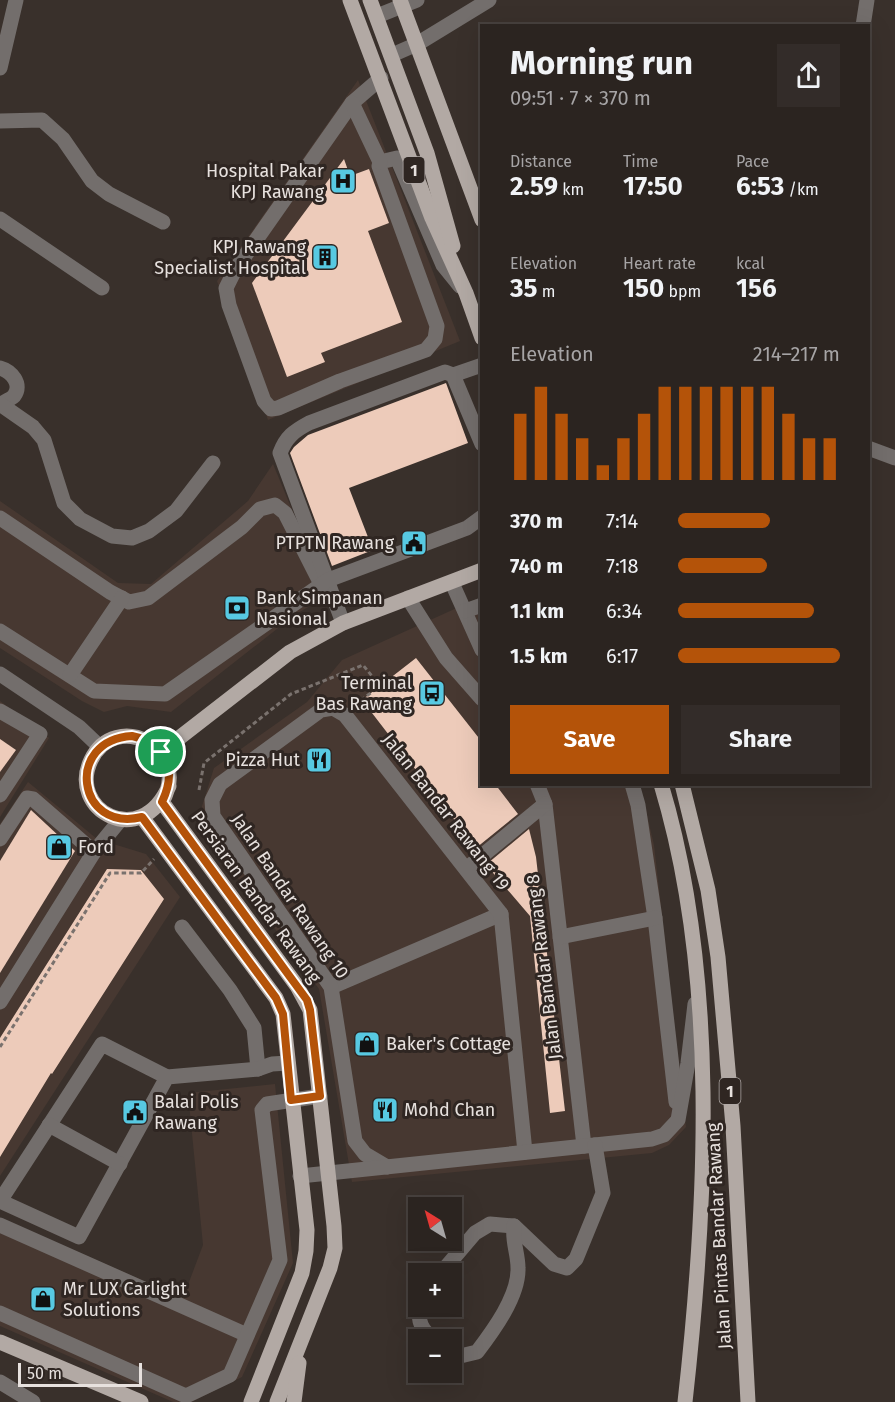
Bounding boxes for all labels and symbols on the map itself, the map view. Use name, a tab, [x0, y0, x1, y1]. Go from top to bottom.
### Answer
road number: 1	[404, 157, 424, 183]
place label: Hospital Pakar KPJ Rawang	[206, 160, 325, 203]
hospital icon: Hospital Pakar KPJ Rawang	[328, 166, 358, 196]
place label: KPJ Rawang Specialist Hospital	[154, 236, 307, 279]
building icon: KPJ Rawang Specialist Hospital	[310, 242, 340, 272]
public building icon: PTPTN Rawang	[399, 528, 429, 558]
place label: PTPTN Rawang	[276, 532, 395, 554]
place label: Bank Simpanan Nasional	[256, 587, 383, 630]
bank icon: Bank Simpanan Nasional	[222, 593, 252, 623]
place label: Terminal Bas Rawang	[315, 672, 413, 715]
bus stop icon: Terminal Bas Rawang	[417, 678, 447, 708]
pin	[135, 726, 186, 777]
street label: Jalan Bandar Rawang 19	[378, 729, 514, 895]
restaurant icon: Pizza Hut	[304, 745, 334, 775]
place label: Pizza Hut	[225, 749, 300, 771]
street label: Persiaran Bandar Rawang	[186, 807, 326, 988]
street label: Jalan Bandar Rawang 10	[227, 809, 353, 983]
shop icon: Ford	[44, 832, 74, 862]
place label: Ford	[78, 836, 114, 858]
street label: Jalan Bandar Rawang 8	[522, 873, 566, 1061]
shop icon: Baker's Cottage	[352, 1029, 382, 1059]
place label: Baker's Cottage	[386, 1033, 511, 1055]
road number: 1	[720, 1078, 740, 1104]
place label: Balai Polis Rawang	[154, 1091, 239, 1134]
restaurant icon: Mohd Chan	[370, 1095, 400, 1125]
public building icon: Balai Polis Rawang	[120, 1097, 150, 1127]
place label: Mohd Chan	[404, 1099, 495, 1121]
street label: Jalan Pintas Bandar Rawang	[702, 1121, 736, 1350]
north arrow	[408, 1197, 462, 1251]
place label: Mr LUX Carlight Solutions	[63, 1278, 187, 1321]
shop icon: Mr LUX Carlight Solutions	[28, 1284, 58, 1314]
scale bar	[18, 1360, 142, 1388]

